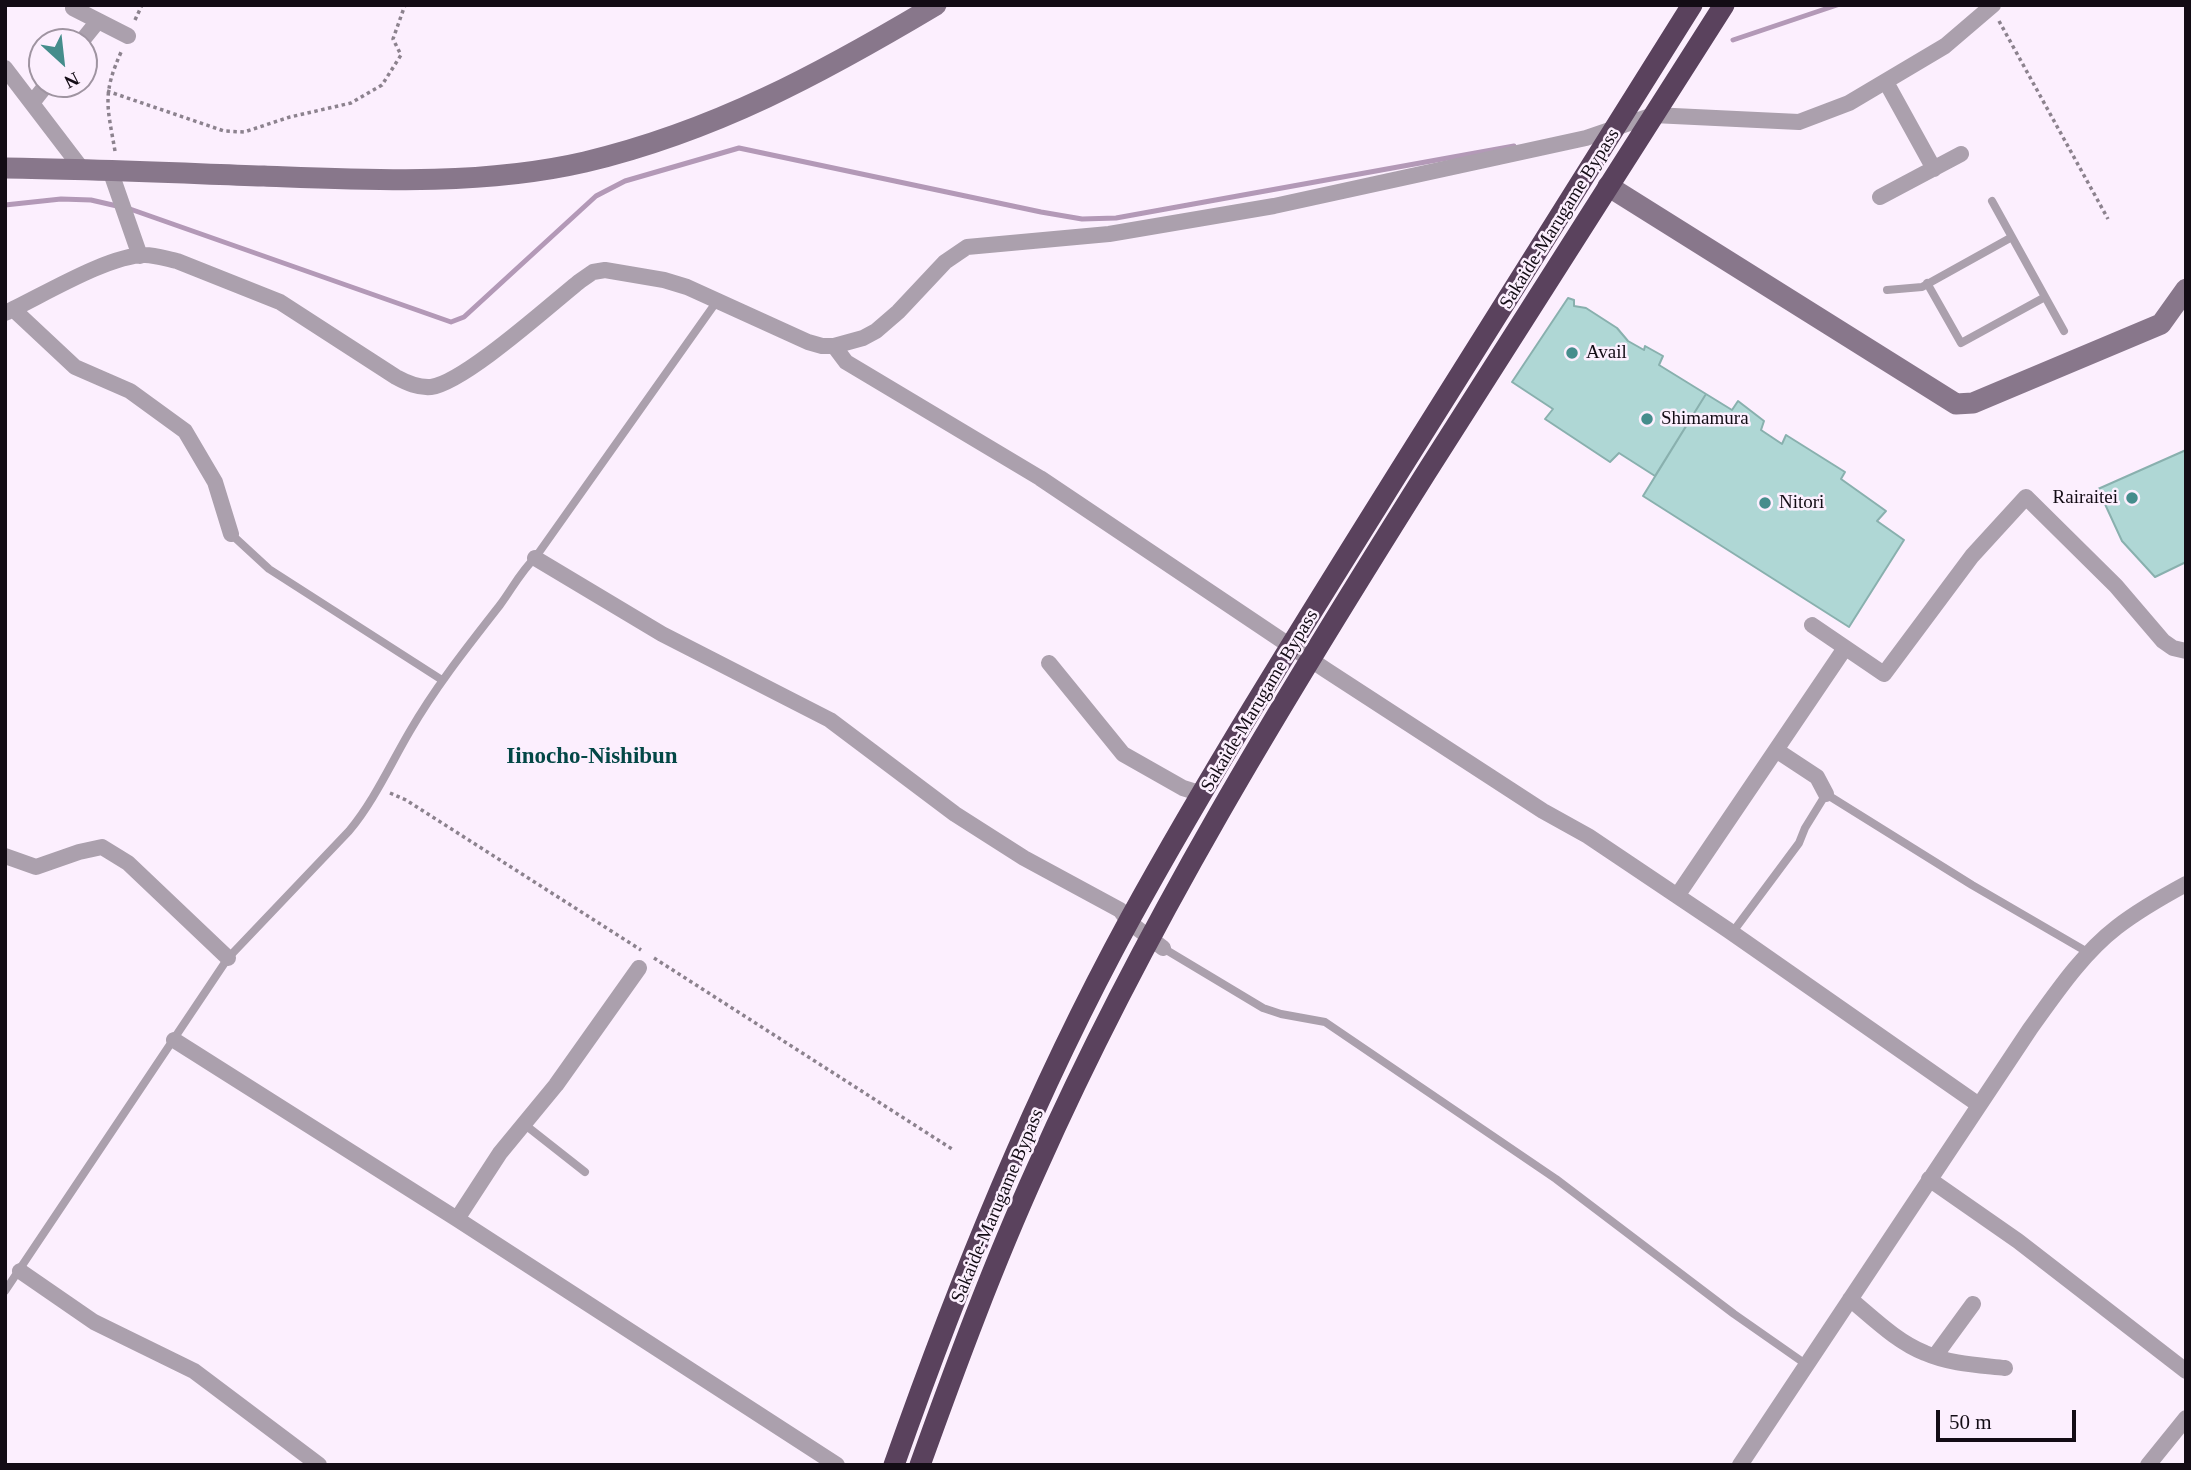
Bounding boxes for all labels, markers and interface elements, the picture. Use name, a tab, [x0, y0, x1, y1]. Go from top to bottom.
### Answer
north arrow	[28, 28, 98, 98]
text: N	[61, 68, 83, 93]
street label: Sakaide-Marugame Bypass	[1495, 125, 1625, 313]
place label: Avail	[1586, 342, 1627, 364]
marker: Avail	[1564, 345, 1580, 361]
place label: Shimamura	[1661, 408, 1749, 430]
marker: Shimamura	[1639, 411, 1655, 427]
place label: Rairaitei	[2053, 487, 2118, 509]
marker: Rairaitei	[2124, 490, 2140, 506]
place label: Nitori	[1779, 492, 1824, 514]
marker: Nitori	[1757, 495, 1773, 511]
street label: Sakaide-Marugame Bypass	[1197, 606, 1323, 796]
district label: Iinocho-Nishibun	[506, 743, 678, 771]
street label: Sakaide-Marugame Bypass	[947, 1106, 1049, 1306]
scale bar	[1939, 1396, 2079, 1440]
text: 50 m	[1949, 1410, 1992, 1434]

